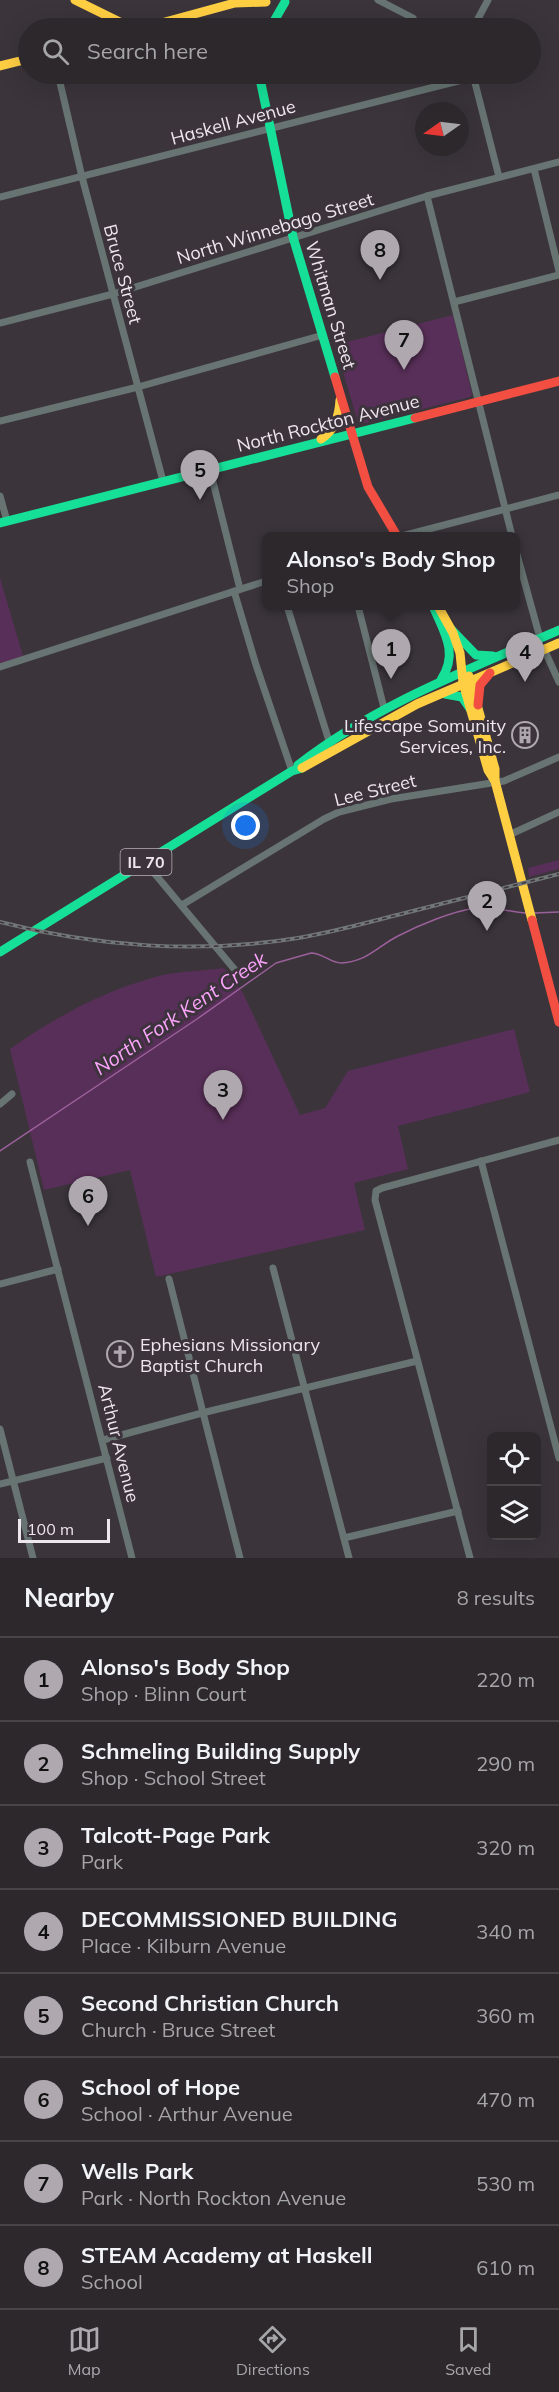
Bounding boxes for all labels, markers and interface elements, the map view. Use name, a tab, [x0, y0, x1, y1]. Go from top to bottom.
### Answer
search box	[18, 18, 541, 84]
icon: search	[39, 35, 72, 68]
text: Search here	[87, 37, 208, 65]
street label: Haskell Avenue	[168, 94, 298, 150]
north arrow	[415, 102, 469, 156]
street label: North Winnebago Street	[174, 187, 376, 269]
street label: Bruce Street	[99, 222, 147, 326]
pin: 8	[360, 230, 400, 280]
street label: Whitman Street	[301, 238, 361, 372]
pin: 7	[384, 320, 424, 370]
street label: North Rockton Avenue	[234, 389, 422, 457]
pin: 5	[180, 450, 220, 500]
popup	[262, 532, 520, 610]
text: Alonso's Body Shop	[287, 545, 495, 573]
text: Shop	[287, 573, 334, 598]
pin: 1	[372, 630, 410, 679]
pin: 4	[506, 632, 544, 682]
place label: Lifescape Somunity Services, Inc.	[344, 714, 506, 758]
building icon: Lifescape Somunity Services, Inc.	[510, 720, 540, 750]
street label: Lee Street	[332, 769, 418, 811]
your location	[231, 811, 260, 840]
road number: IL 70	[120, 849, 172, 875]
pin: 2	[468, 882, 506, 931]
water label: North Fork Kent Creek	[89, 945, 272, 1080]
pin: 3	[204, 1070, 242, 1120]
pin: 6	[68, 1176, 107, 1226]
place label: Ephesians Missionary Baptist Church	[140, 1333, 320, 1377]
church icon: Ephesians Missionary Baptist Church	[105, 1339, 135, 1369]
street label: Arthur Avenue	[93, 1381, 145, 1505]
map controls	[487, 1432, 541, 1540]
button: locate	[487, 1432, 541, 1486]
button: layers	[487, 1486, 541, 1540]
scale bar	[18, 1516, 110, 1544]
text: 100 m	[27, 1519, 74, 1539]
text: Nearby	[24, 1581, 114, 1614]
text: 8 results	[457, 1585, 535, 1610]
text: Alonso's Body Shop	[81, 1653, 290, 1681]
text: 1	[38, 1667, 50, 1692]
text: 220 m	[476, 1667, 535, 1692]
text: Shop · Blinn Court	[81, 1681, 246, 1706]
text: Schmeling Building Supply	[81, 1737, 360, 1765]
text: 2	[38, 1751, 50, 1776]
text: 290 m	[476, 1751, 535, 1776]
text: Shop · School Street	[81, 1765, 266, 1790]
text: Talcott-Page Park	[81, 1821, 270, 1849]
text: 3	[38, 1835, 50, 1860]
text: 320 m	[476, 1835, 535, 1860]
text: Park	[81, 1849, 123, 1874]
text: DECOMMISSIONED BUILDING	[81, 1905, 398, 1933]
text: 4	[38, 1919, 50, 1944]
text: 340 m	[476, 1919, 535, 1944]
text: Place · Kilburn Avenue	[81, 1933, 286, 1958]
text: Second Christian Church	[81, 1989, 339, 2017]
text: 5	[38, 2003, 50, 2028]
text: 360 m	[476, 2003, 535, 2028]
text: Church · Bruce Street	[81, 2017, 275, 2042]
text: School of Hope	[81, 2073, 240, 2101]
text: 6	[38, 2087, 50, 2112]
text: 470 m	[476, 2087, 535, 2112]
text: School · Arthur Avenue	[81, 2101, 293, 2126]
text: Wells Park	[81, 2157, 193, 2185]
text: 7	[38, 2171, 50, 2196]
text: 530 m	[476, 2171, 535, 2196]
text: Park · North Rockton Avenue	[81, 2185, 346, 2210]
text: STEAM Academy at Haskell	[81, 2241, 373, 2269]
text: 8	[38, 2255, 50, 2280]
text: 610 m	[476, 2255, 535, 2280]
text: School	[81, 2269, 143, 2294]
tab: Map	[68, 2323, 101, 2379]
tab: Directions	[236, 2323, 310, 2379]
tab: Saved	[445, 2323, 491, 2379]

